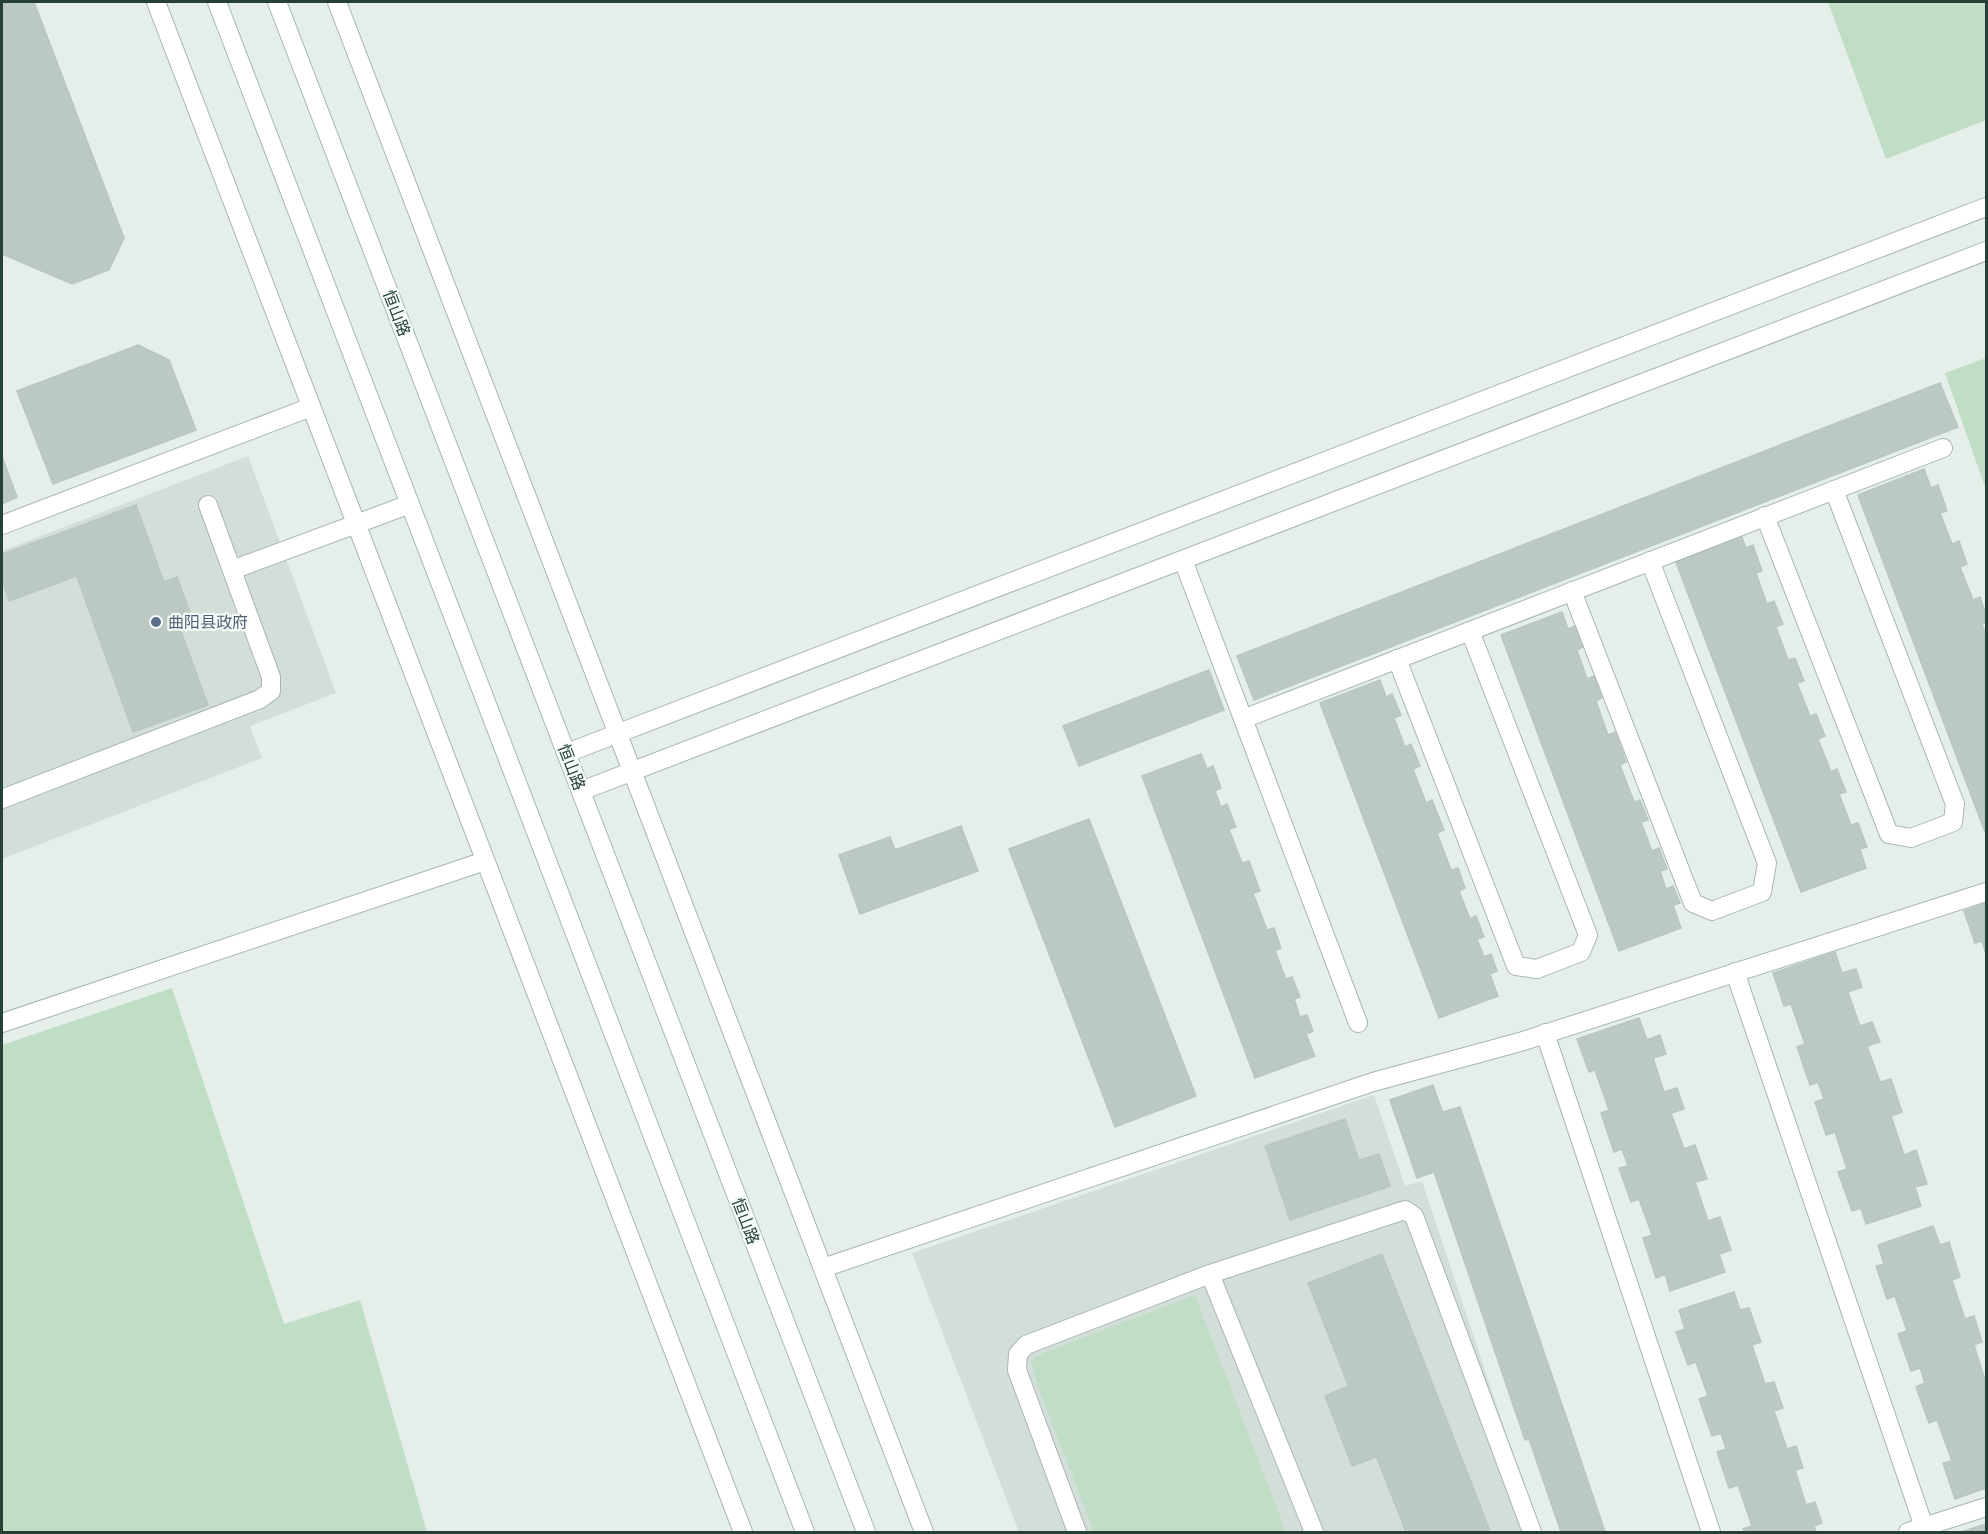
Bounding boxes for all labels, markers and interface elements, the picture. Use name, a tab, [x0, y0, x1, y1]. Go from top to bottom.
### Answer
street label: 恒山路	[380, 287, 414, 339]
place label: 曲阳县政府	[168, 613, 248, 631]
marker: 曲阳县政府	[149, 615, 163, 629]
street label: 恒山路	[555, 741, 589, 793]
street label: 恒山路	[729, 1195, 763, 1247]

